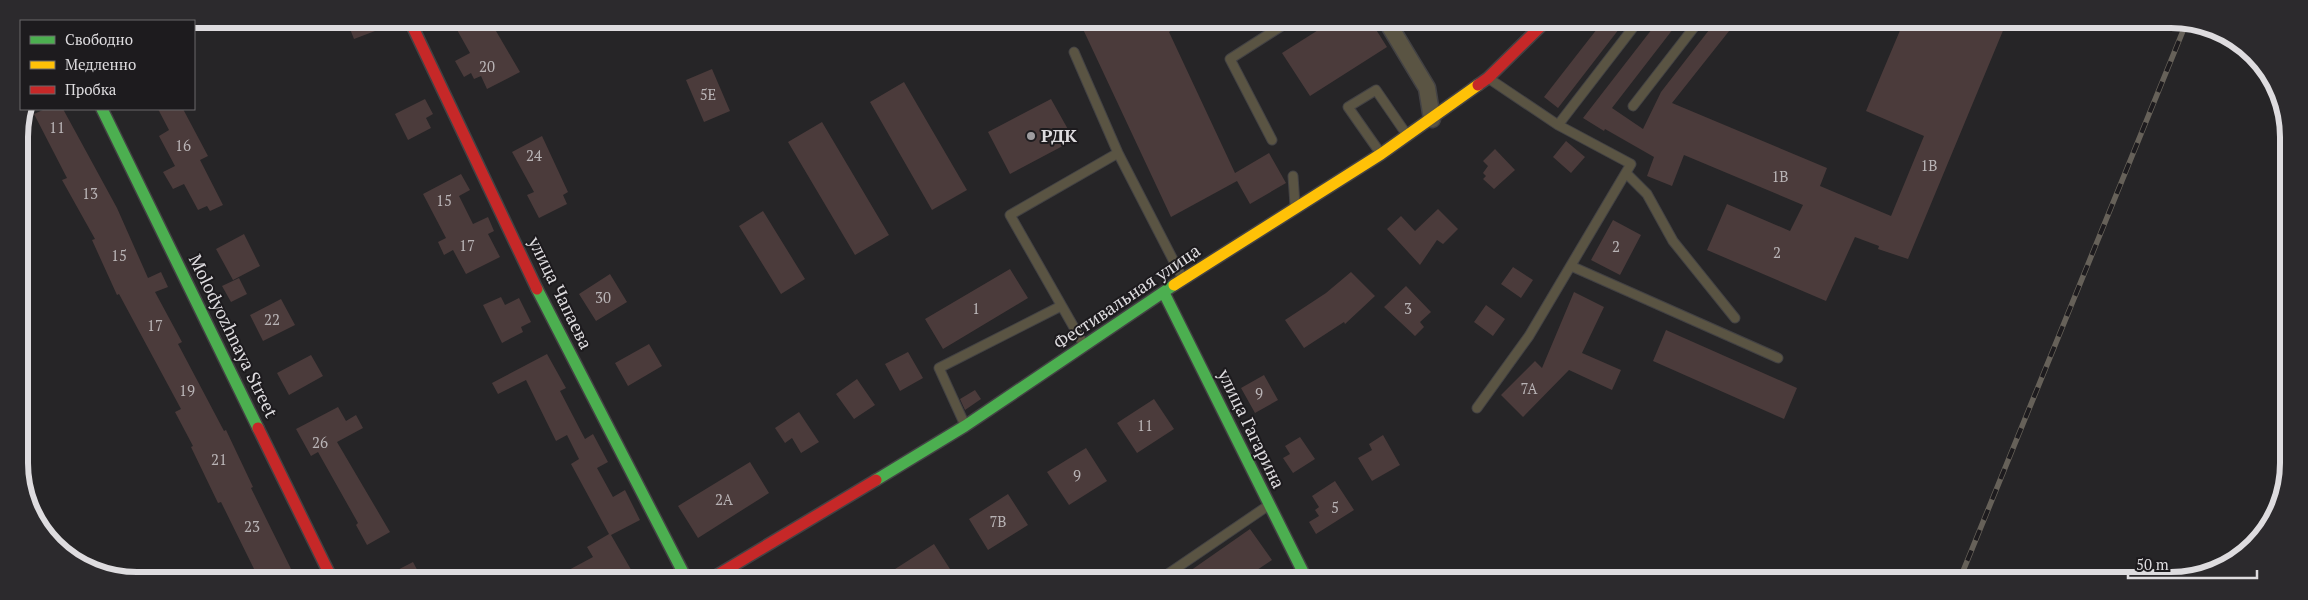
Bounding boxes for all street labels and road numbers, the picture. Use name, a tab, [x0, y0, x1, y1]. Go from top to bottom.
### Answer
street label: улица Чапаева	[523, 231, 598, 353]
street label: Фестивальная улица	[1048, 238, 1205, 354]
street label: Molodyozhnaya Street	[184, 250, 284, 422]
street label: улица Гагарина	[1212, 364, 1291, 492]

